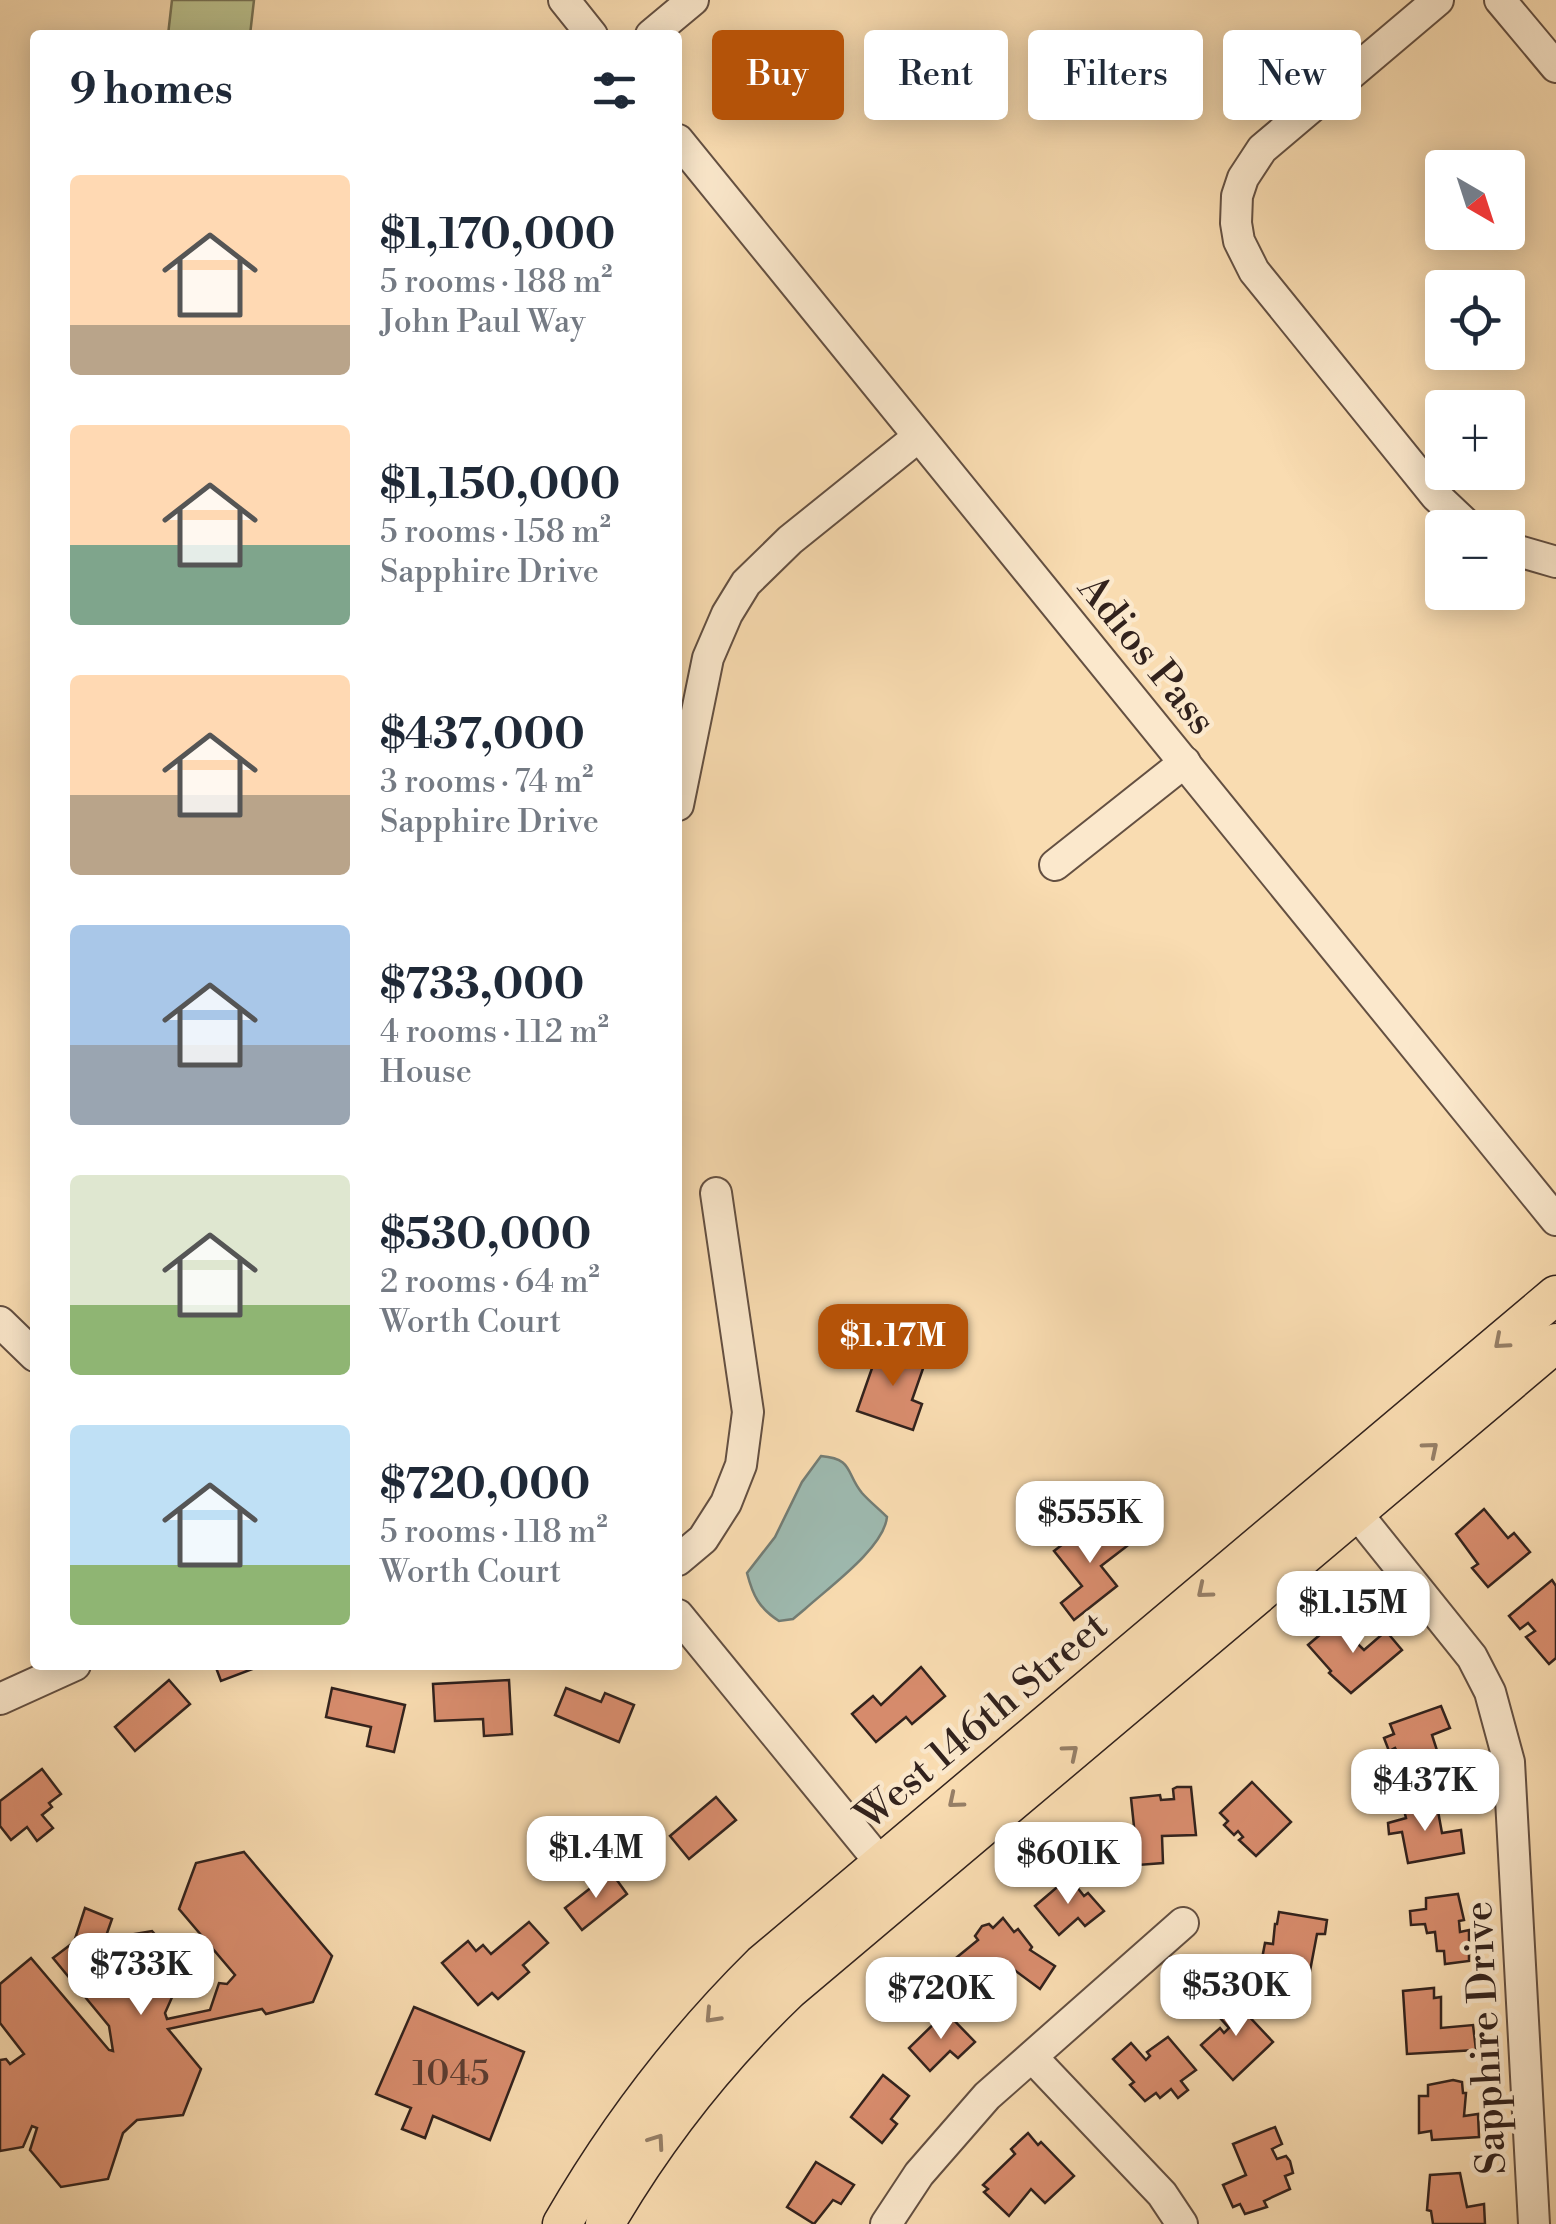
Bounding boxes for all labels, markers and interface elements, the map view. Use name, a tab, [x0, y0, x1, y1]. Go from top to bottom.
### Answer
chip: Buy	[712, 30, 844, 120]
chip: Rent	[864, 30, 1008, 120]
chip: Filters	[1028, 30, 1203, 120]
chip: New	[1223, 30, 1361, 120]
icon: filters	[587, 63, 642, 118]
text: 9 homes	[70, 64, 233, 117]
north arrow	[1425, 150, 1525, 250]
map controls	[1425, 150, 1525, 610]
text: $1,170,000	[380, 209, 615, 262]
icon: home	[150, 215, 270, 335]
text: 5 rooms · 188 m²	[380, 262, 612, 302]
button: locate	[1425, 270, 1525, 370]
text: John Paul Way	[380, 302, 586, 342]
button: +	[1425, 390, 1525, 490]
text: $1,150,000	[380, 459, 620, 512]
icon: home	[150, 465, 270, 585]
button: −	[1425, 510, 1525, 610]
text: 5 rooms · 158 m²	[380, 512, 611, 552]
text: Sapphire Drive	[380, 552, 599, 592]
street label: Adios Pass	[1066, 564, 1226, 745]
text: $437,000	[380, 709, 585, 762]
icon: home	[150, 715, 270, 835]
text: 3 rooms · 74 m²	[380, 762, 593, 802]
text: Sapphire Drive	[380, 802, 599, 842]
text: $733,000	[380, 959, 584, 1012]
icon: home	[150, 965, 270, 1085]
text: 4 rooms · 112 m²	[380, 1012, 609, 1052]
text: House	[380, 1052, 472, 1092]
text: $530,000	[380, 1209, 591, 1262]
icon: home	[150, 1215, 270, 1335]
text: 2 rooms · 64 m²	[380, 1262, 600, 1302]
text: Worth Court	[380, 1302, 561, 1342]
pin: $1.17M	[812, 1304, 974, 1389]
text: $1.17M	[840, 1316, 946, 1356]
one-way arrow	[1494, 1330, 1512, 1348]
one-way arrow	[1419, 1442, 1437, 1460]
text: $720,000	[380, 1459, 590, 1512]
icon: home	[150, 1465, 270, 1585]
pin: $555K	[1020, 1481, 1160, 1566]
text: $555K	[1038, 1493, 1142, 1533]
text: 5 rooms · 118 m²	[380, 1512, 608, 1552]
text: Worth Court	[380, 1552, 561, 1592]
pin: $1.15M	[1272, 1571, 1434, 1656]
one-way arrow	[1197, 1580, 1216, 1598]
text: $1.15M	[1299, 1583, 1407, 1623]
street label: West 146th Street	[845, 1602, 1118, 1843]
one-way arrow	[1059, 1746, 1077, 1764]
pin: $437K	[1355, 1749, 1495, 1834]
text: $437K	[1373, 1761, 1477, 1801]
one-way arrow	[949, 1789, 967, 1807]
pin: $1.4M	[526, 1816, 666, 1901]
pin: $601K	[998, 1822, 1138, 1907]
text: $1.4M	[549, 1828, 643, 1868]
text: $601K	[1017, 1834, 1119, 1874]
street label: Sapphire Drive	[1454, 1900, 1518, 2176]
pin: $733K	[71, 1933, 211, 2018]
text: $733K	[90, 1945, 192, 1985]
pin: $530K	[1166, 1954, 1306, 2039]
pin: $720K	[871, 1957, 1011, 2042]
text: $530K	[1182, 1966, 1290, 2006]
text: $720K	[888, 1969, 994, 2009]
one-way arrow	[706, 2004, 724, 2022]
house number: 1045	[412, 2053, 490, 2096]
one-way arrow	[645, 2134, 663, 2153]

